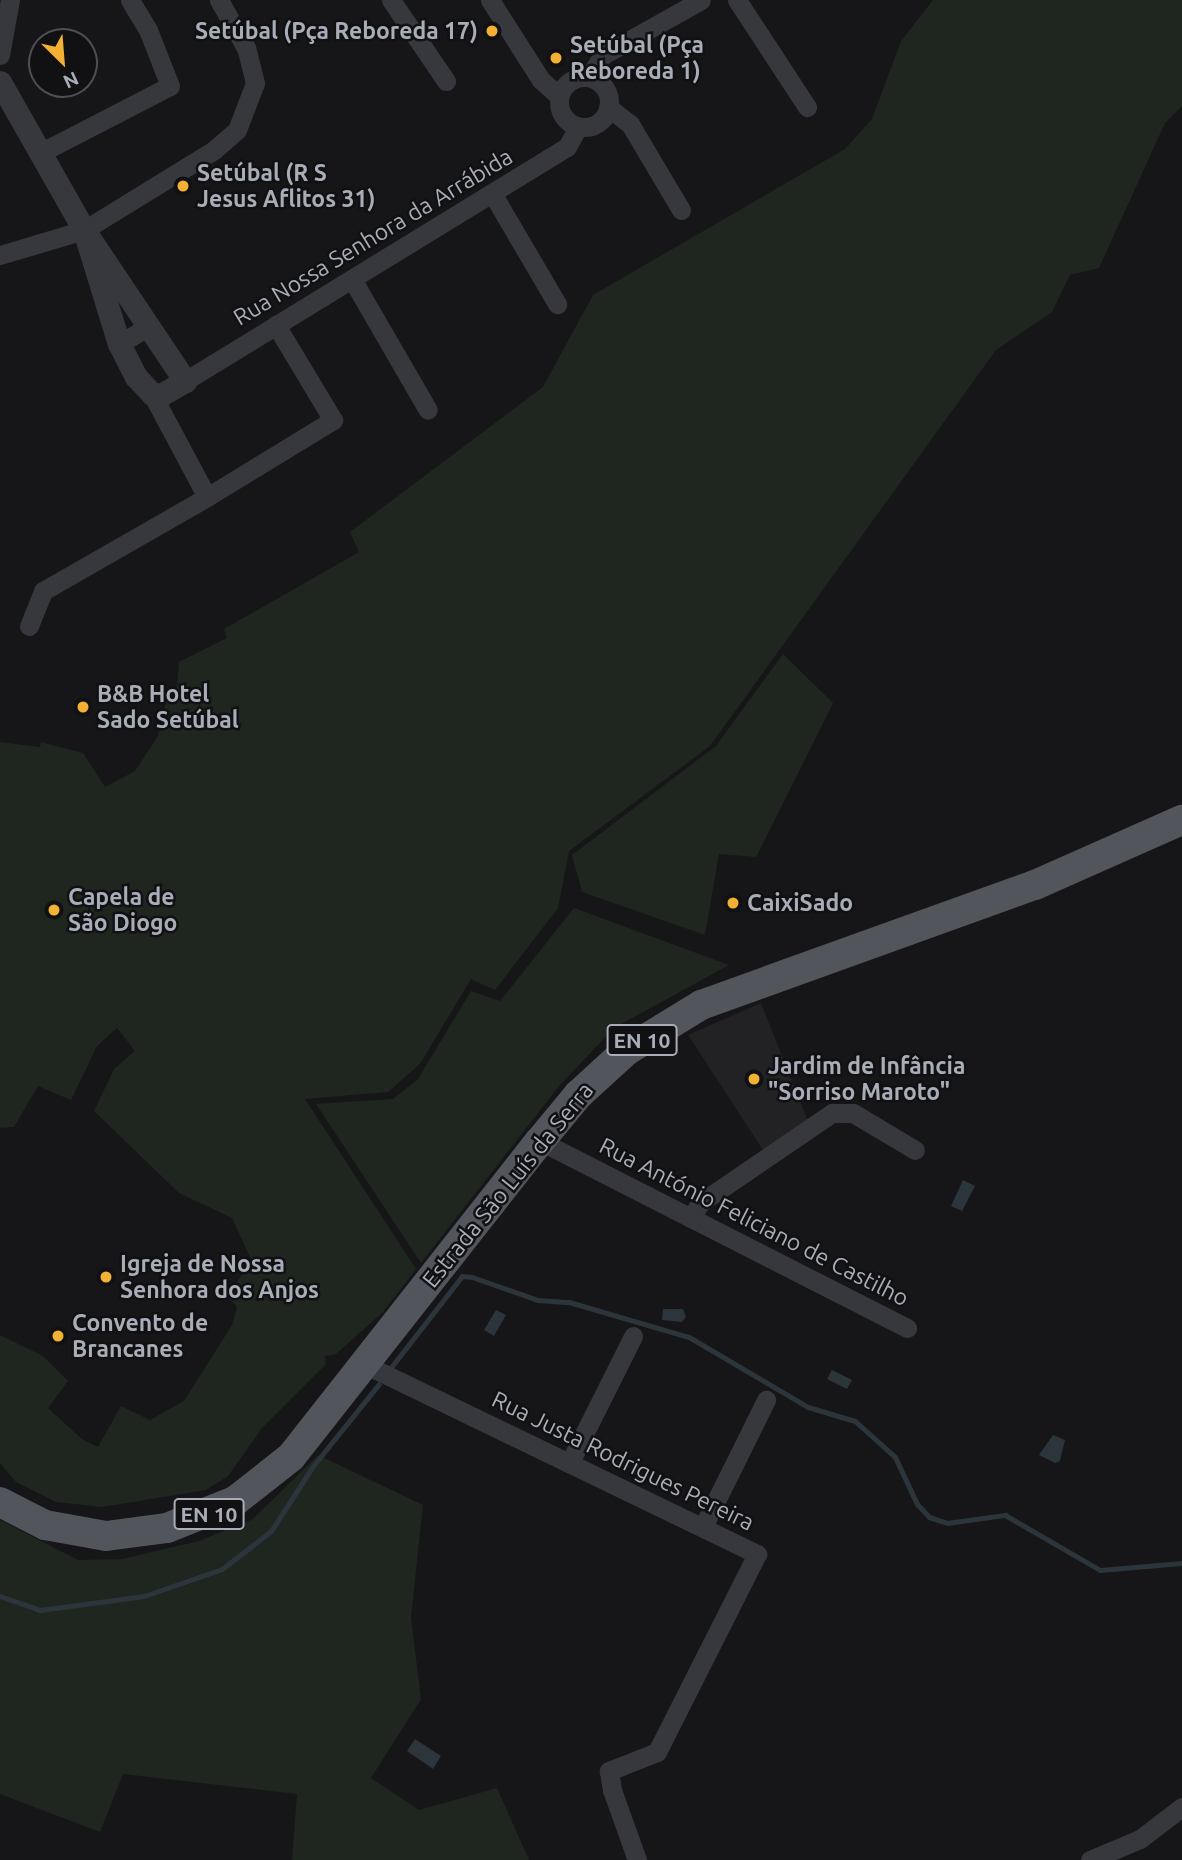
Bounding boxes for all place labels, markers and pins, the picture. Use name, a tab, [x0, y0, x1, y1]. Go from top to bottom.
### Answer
place label: Setúbal (Pça Reboreda 17)	[195, 17, 478, 45]
marker: Setúbal (Pça Reboreda 17)	[484, 23, 500, 39]
place label: Setúbal (Pça Reboreda 1)	[570, 31, 704, 85]
marker: Setúbal (Pça Reboreda 1)	[548, 50, 564, 66]
place label: Setúbal (R S Jesus Aflitos 31)	[197, 159, 375, 213]
marker: Setúbal (R S Jesus Aflitos 31)	[175, 178, 191, 194]
place label: B&B Hotel Sado Setúbal	[97, 680, 239, 734]
marker: B&B Hotel Sado Setúbal	[75, 699, 91, 715]
place label: Capela de São Diogo	[68, 883, 177, 937]
place label: CaixiSado	[747, 889, 853, 917]
marker: CaixiSado	[725, 895, 741, 911]
marker: Capela de São Diogo	[46, 902, 62, 918]
place label: Jardim de Infância "Sorriso Maroto"	[768, 1052, 965, 1106]
marker: Jardim de Infância "Sorriso Maroto"	[746, 1071, 762, 1087]
place label: Igreja de Nossa Senhora dos Anjos	[120, 1250, 319, 1304]
marker: Igreja de Nossa Senhora dos Anjos	[98, 1269, 114, 1285]
place label: Convento de Brancanes	[72, 1309, 208, 1363]
marker: Convento de Brancanes	[50, 1328, 66, 1344]

